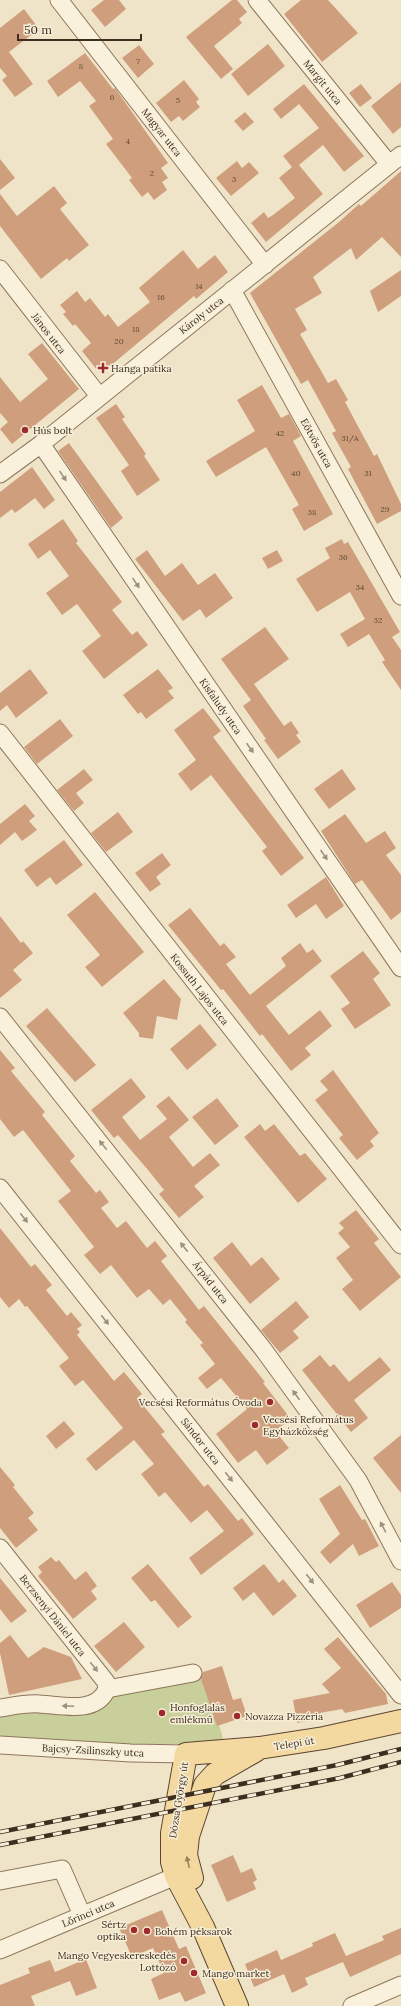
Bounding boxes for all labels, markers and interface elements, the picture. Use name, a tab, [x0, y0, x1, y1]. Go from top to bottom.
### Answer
scale bar	[18, 16, 141, 42]
text: 50 m	[24, 22, 52, 37]
house number: 7	[136, 56, 140, 66]
street label: Margit utca	[301, 57, 345, 107]
house number: 8	[79, 61, 84, 71]
house number: 6	[110, 92, 115, 102]
house number: 5	[176, 95, 180, 105]
street label: Magyar utca	[139, 106, 185, 159]
house number: 4	[126, 136, 131, 146]
house number: 2	[150, 168, 154, 178]
house number: 3	[232, 174, 237, 184]
house number: 14	[195, 281, 203, 291]
house number: 16	[157, 292, 165, 302]
street label: Károly utca	[176, 294, 226, 337]
street label: János utca	[28, 310, 69, 356]
house number: 18	[132, 324, 140, 334]
house number: 20	[114, 336, 124, 346]
place label: Hanga patika	[111, 362, 172, 375]
marker: Hanga patika	[98, 363, 108, 373]
street label: Eötvös utca	[298, 416, 335, 470]
place label: Hús bolt	[33, 424, 72, 437]
marker: Hús bolt	[20, 425, 30, 435]
house number: 42	[276, 428, 284, 438]
house number: 31/A	[341, 433, 360, 444]
house number: 40	[291, 468, 301, 478]
house number: 31	[364, 468, 372, 478]
one-way arrow	[59, 471, 67, 481]
house number: 29	[381, 504, 390, 514]
house number: 38	[308, 507, 317, 517]
house number: 36	[338, 552, 348, 562]
one-way arrow	[133, 577, 140, 589]
house number: 34	[356, 582, 365, 592]
house number: 32	[374, 615, 382, 625]
street label: Kisfaludy utca	[196, 676, 245, 737]
one-way arrow	[246, 742, 254, 753]
one-way arrow	[320, 849, 328, 860]
street label: Kossuth Lajos utca	[168, 951, 232, 1028]
one-way arrow	[98, 1140, 107, 1151]
one-way arrow	[20, 1213, 29, 1224]
one-way arrow	[179, 1242, 188, 1253]
street label: Árpád utca	[189, 1258, 231, 1306]
one-way arrow	[101, 1315, 109, 1326]
one-way arrow	[292, 1390, 300, 1400]
place label: Vecsési Református Óvoda	[138, 1396, 262, 1409]
marker: Vecsési Református Óvoda	[265, 1397, 275, 1407]
place label: Vecsési Református Egyházközség	[262, 1413, 354, 1438]
street label: Sándor utca	[178, 1415, 223, 1467]
marker: Vecsési Református Egyházközség	[250, 1420, 260, 1430]
one-way arrow	[225, 1472, 233, 1483]
one-way arrow	[379, 1521, 386, 1533]
street label: Berzsenyi Dániel utca	[17, 1572, 89, 1659]
one-way arrow	[305, 1574, 314, 1585]
one-way arrow	[90, 1661, 98, 1672]
place label: Honfoglalás emlékmű	[170, 1701, 225, 1726]
one-way arrow	[62, 1703, 74, 1710]
marker: Honfoglalás emlékmű	[157, 1708, 167, 1718]
place label: Novazza Pizzéria	[245, 1710, 323, 1723]
marker: Novazza Pizzéria	[232, 1711, 242, 1721]
street label: Telepi út	[273, 1734, 315, 1753]
street label: Bajcsy-Zsilinszky utca	[42, 1741, 144, 1760]
street label: Dózsa György út	[166, 1761, 191, 1839]
one-way arrow	[185, 1856, 191, 1868]
street label: Lőrinci utca	[60, 1897, 116, 1930]
place label: Sértz optika	[97, 1918, 126, 1943]
marker: Sértz optika	[129, 1925, 139, 1935]
place label: Bohém péksarok	[155, 1925, 233, 1938]
marker: Bohém péksarok	[142, 1926, 152, 1936]
place label: Mango Vegyeskereskedés Lottózó	[57, 1949, 176, 1974]
marker: Mango Vegyeskereskedés Lottózó	[179, 1956, 189, 1966]
place label: Mango market	[202, 1967, 269, 1980]
marker: Mango market	[189, 1968, 199, 1978]

